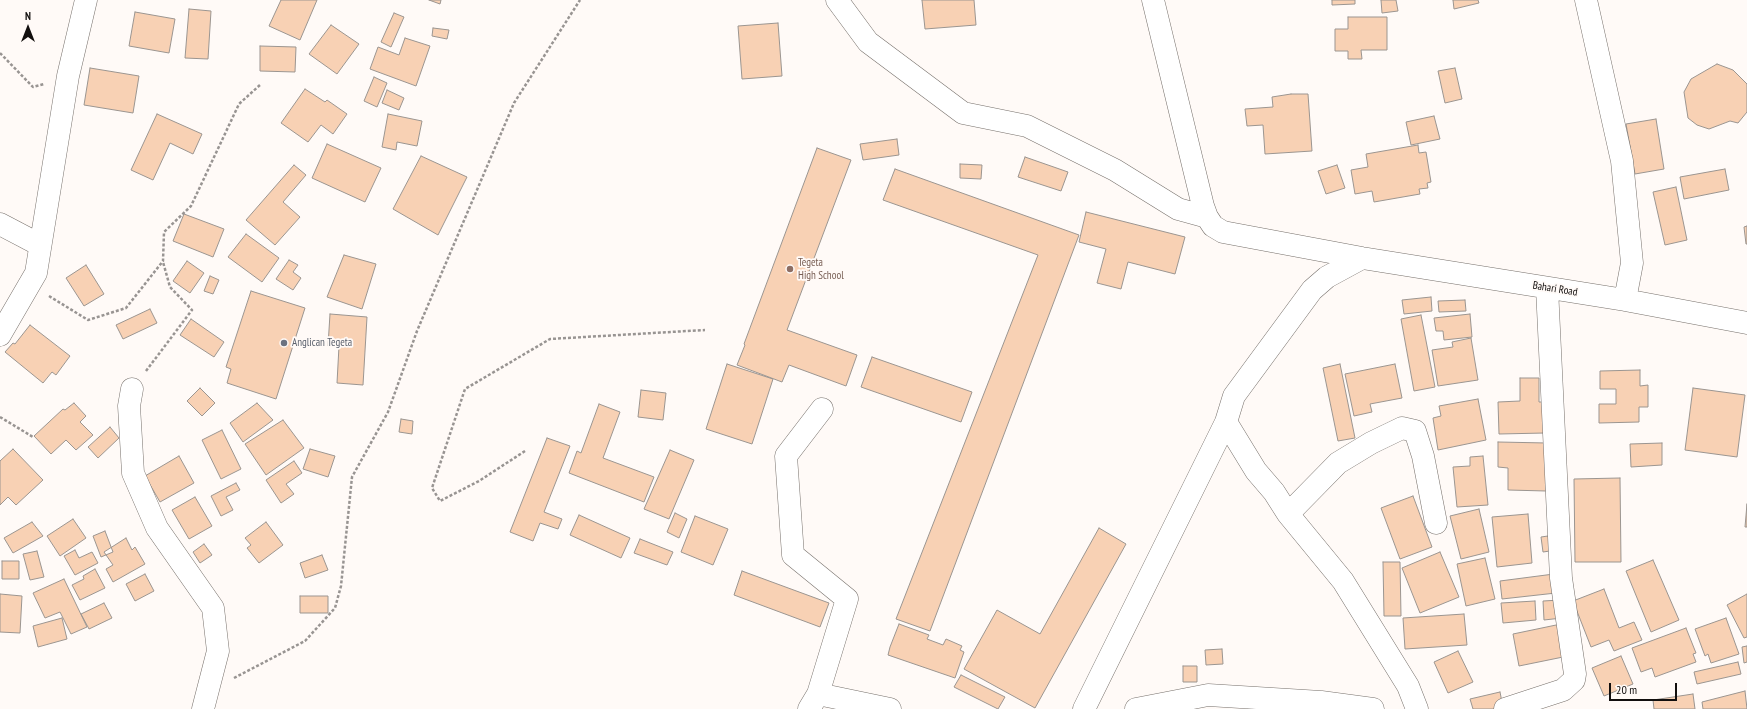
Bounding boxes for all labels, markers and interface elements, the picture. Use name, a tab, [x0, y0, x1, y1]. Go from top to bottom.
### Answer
north arrow	[8, 8, 48, 48]
text: N	[25, 9, 31, 23]
place label: Tegeta High School	[798, 256, 844, 282]
marker: Tegeta High School	[785, 264, 795, 274]
street label: Bahari Road	[1532, 279, 1578, 299]
place label: Anglican Tegeta	[292, 336, 352, 350]
marker: Anglican Tegeta	[279, 338, 289, 348]
scale bar	[1611, 675, 1679, 701]
text: 20 m	[1616, 682, 1637, 697]

